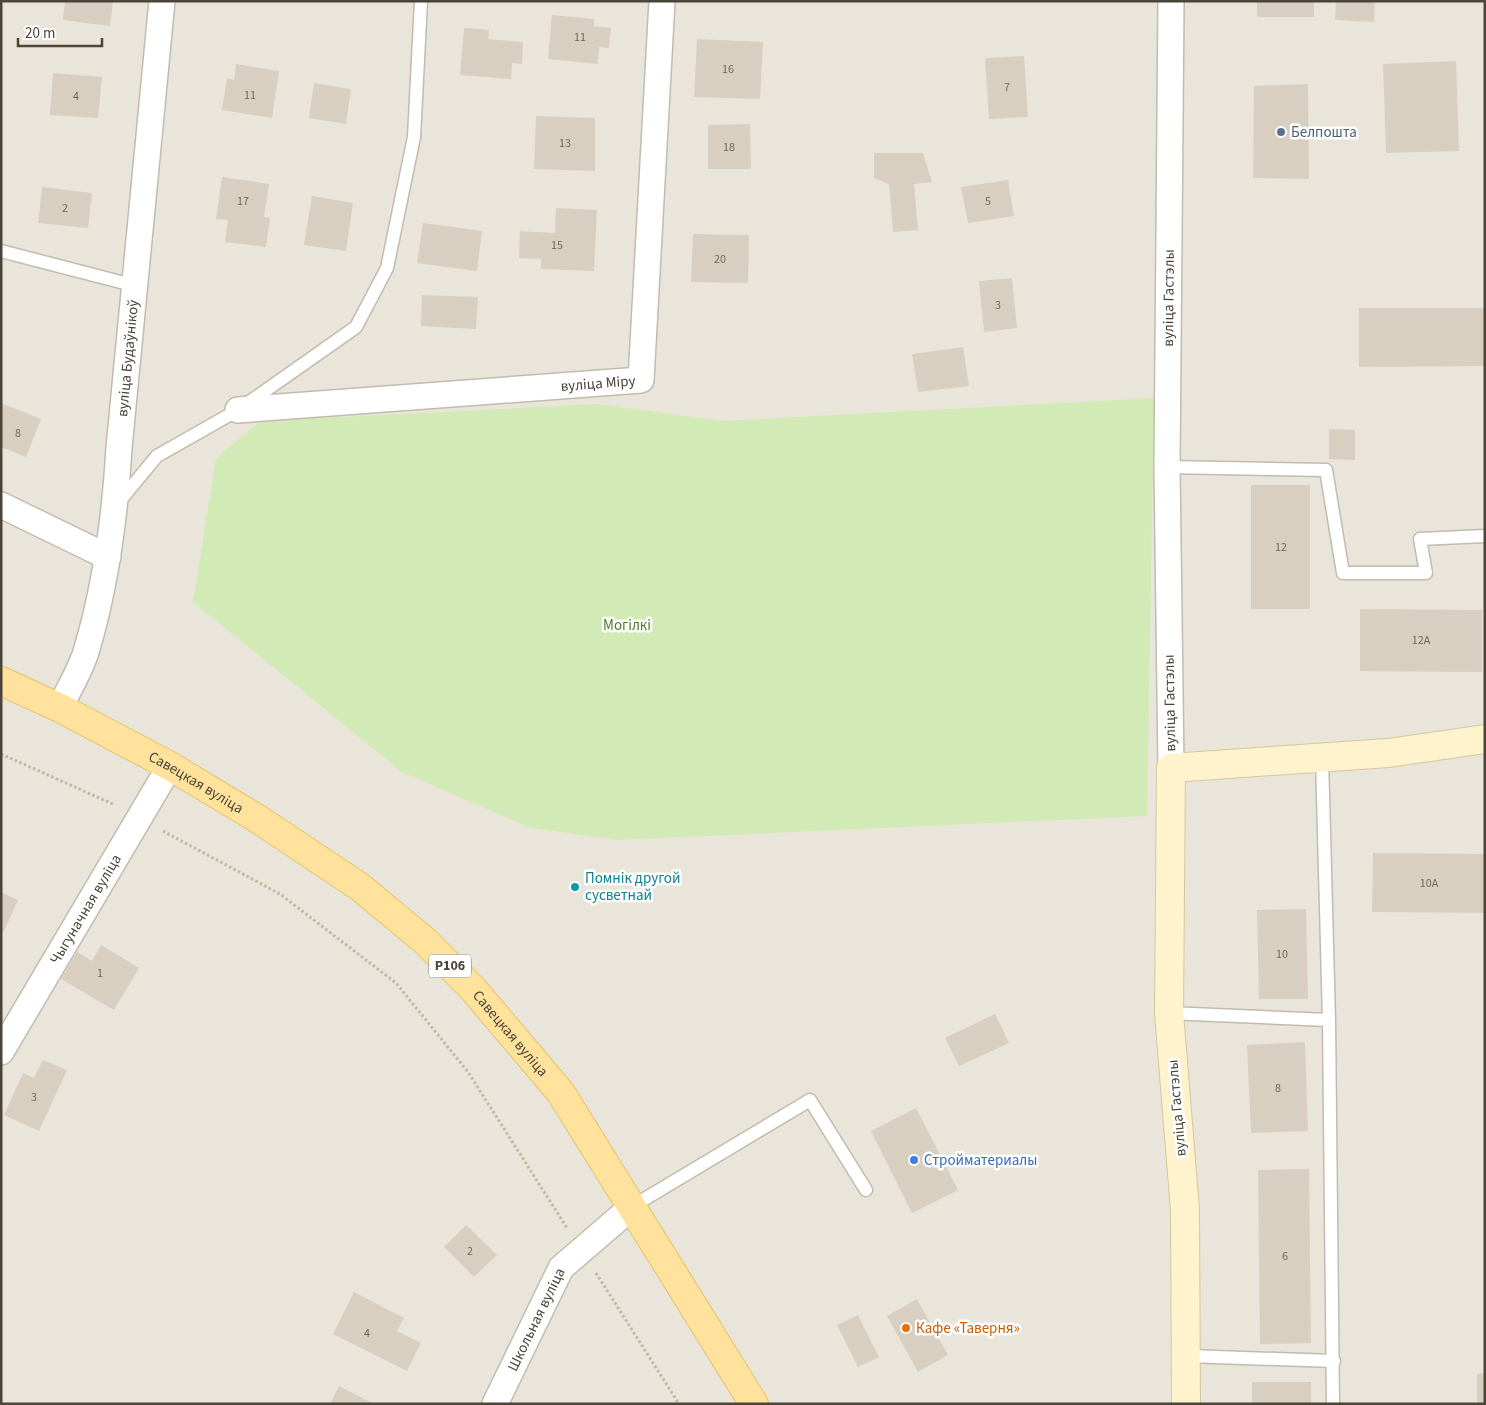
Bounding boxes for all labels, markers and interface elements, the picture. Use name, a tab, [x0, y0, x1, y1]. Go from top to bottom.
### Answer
scale bar	[18, 15, 101, 47]
text: 20 m	[25, 23, 55, 44]
house number: 11	[574, 29, 586, 46]
house number: 16	[722, 61, 734, 78]
house number: 7	[1004, 79, 1010, 96]
house number: 11	[244, 87, 256, 104]
house number: 4	[73, 88, 79, 105]
place label: Белпошта	[1291, 122, 1357, 143]
marker: Белпошта	[1275, 126, 1287, 138]
house number: 13	[559, 135, 571, 152]
house number: 18	[723, 139, 735, 156]
house number: 17	[237, 193, 249, 210]
house number: 5	[985, 193, 991, 210]
house number: 2	[62, 200, 68, 217]
house number: 15	[551, 237, 563, 254]
street label: вуліца Гастэлы	[1158, 249, 1179, 347]
house number: 20	[714, 251, 726, 268]
house number: 3	[995, 297, 1001, 314]
street label: вуліца Будаўнікоў	[112, 299, 144, 418]
street label: вуліца Міру	[560, 370, 636, 396]
house number: 8	[15, 425, 21, 442]
house number: 12	[1275, 539, 1287, 556]
park label: Могілкі	[603, 615, 651, 636]
house number: 12А	[1412, 632, 1431, 649]
street label: вуліца Гастэлы	[1159, 654, 1181, 752]
street label: Савецкая вуліца	[145, 746, 248, 819]
street label: Чыгуначная вуліца	[45, 850, 126, 968]
place label: Помнік другой сусветнай	[585, 868, 680, 906]
house number: 10А	[1420, 875, 1439, 892]
marker: Помнік другой сусветнай	[569, 881, 581, 893]
house number: 10	[1276, 946, 1288, 963]
road number: Р106	[429, 954, 471, 978]
house number: 1	[97, 965, 103, 982]
street label: Савецкая вуліца	[468, 986, 553, 1081]
street label: вуліца Гастэлы	[1162, 1059, 1192, 1157]
house number: 8	[1275, 1080, 1281, 1097]
house number: 3	[31, 1089, 37, 1106]
place label: Стройматериалы	[924, 1150, 1037, 1171]
marker: Стройматериалы	[908, 1154, 920, 1166]
house number: 2	[467, 1243, 473, 1260]
house number: 6	[1282, 1248, 1288, 1265]
street label: Школьная вуліца	[502, 1264, 570, 1375]
place label: Кафе «Таверня»	[916, 1318, 1020, 1339]
marker: Кафе «Таверня»	[900, 1322, 912, 1334]
house number: 4	[364, 1325, 370, 1342]

